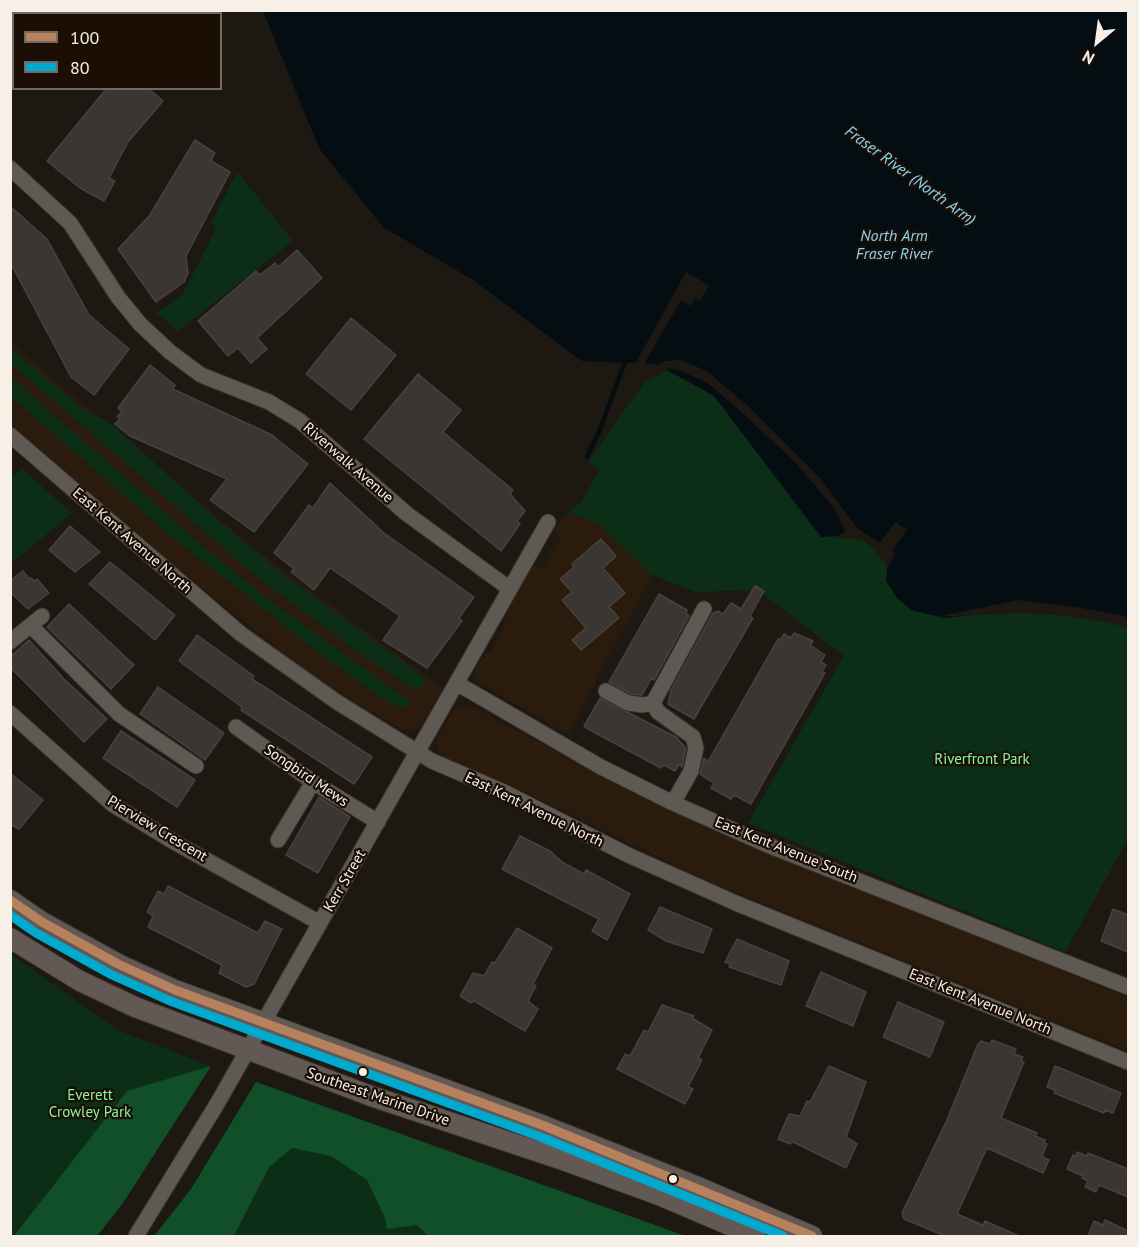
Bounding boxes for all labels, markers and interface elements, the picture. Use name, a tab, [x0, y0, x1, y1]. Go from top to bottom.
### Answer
legend	[12, 12, 222, 90]
north arrow	[1067, 12, 1127, 72]
text: 100	[70, 26, 99, 49]
text: N	[1079, 46, 1098, 69]
text: 80	[70, 56, 90, 79]
water label: Fraser River (North Arm)	[841, 122, 979, 230]
water label: North Arm Fraser River	[856, 226, 932, 264]
street label: Riverwalk Avenue	[299, 419, 397, 507]
street label: East Kent Avenue North	[69, 484, 195, 598]
street label: Songbird Mews	[260, 741, 352, 811]
park label: Riverfront Park	[934, 751, 1030, 769]
street label: East Kent Avenue North	[462, 769, 606, 851]
street label: Pierview Crescent	[104, 792, 210, 866]
street label: East Kent Avenue South	[712, 813, 860, 887]
street label: Kerr Street	[320, 847, 370, 915]
street label: East Kent Avenue North	[906, 965, 1054, 1039]
street label: Southeast Marine Drive	[304, 1064, 452, 1130]
unlabelled marker	[357, 1066, 369, 1078]
park label: Everett Crowley Park	[49, 1087, 131, 1122]
unlabelled marker	[667, 1173, 679, 1185]

